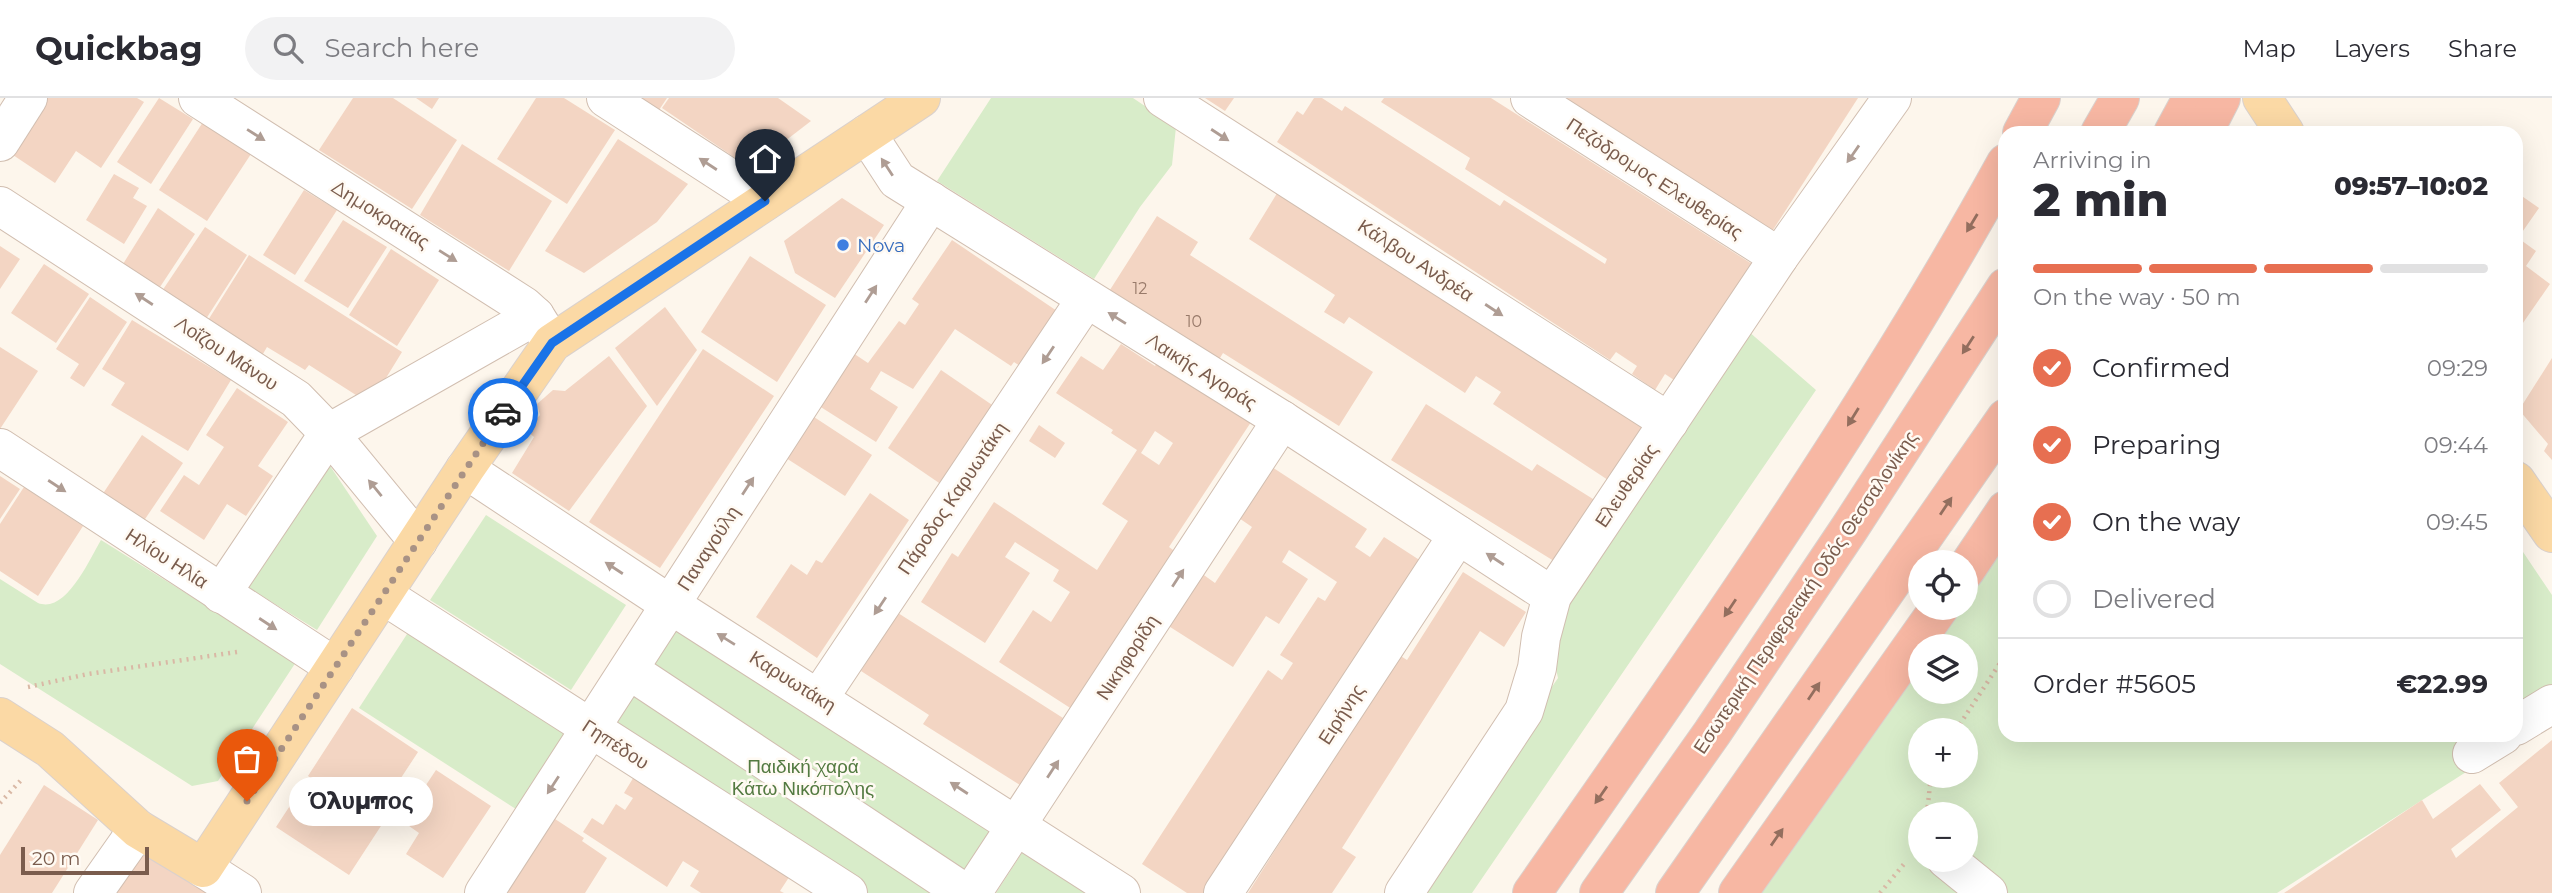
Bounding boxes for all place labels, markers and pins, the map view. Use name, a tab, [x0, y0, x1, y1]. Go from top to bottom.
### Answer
pin	[735, 129, 795, 201]
place label: Nova	[857, 234, 905, 257]
marker: Nova	[835, 237, 851, 253]
pin	[217, 729, 277, 801]
callout: Όλυμπος	[289, 776, 432, 826]

